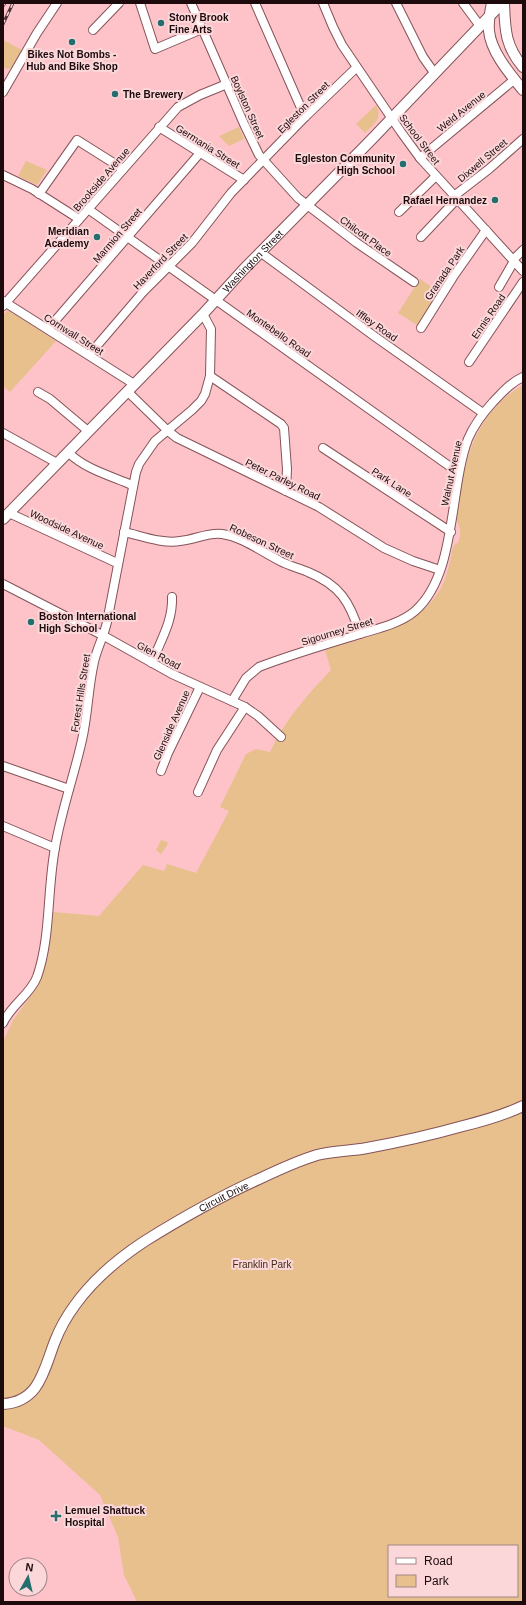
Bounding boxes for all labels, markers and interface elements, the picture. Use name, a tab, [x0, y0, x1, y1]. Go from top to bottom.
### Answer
place label: Stony Brook Fine Arts	[169, 12, 229, 35]
marker: Stony Brook Fine Arts	[156, 18, 166, 28]
marker: Bikes Not Bombs - Hub and Bike Shop	[67, 37, 77, 47]
place label: Bikes Not Bombs - Hub and Bike Shop	[26, 49, 118, 72]
street label: Boylston Street	[229, 74, 266, 141]
street label: Egleston Street	[275, 79, 332, 135]
street label: Weld Avenue	[435, 88, 488, 134]
marker: The Brewery	[110, 89, 120, 99]
place label: The Brewery	[123, 89, 183, 100]
street label: School Street	[397, 112, 442, 167]
street label: Germania Street	[174, 122, 242, 171]
street label: Dixwell Street	[455, 136, 509, 184]
street label: Brookside Avenue	[71, 145, 132, 213]
place label: Egleston Community High School	[295, 153, 395, 176]
marker: Egleston Community High School	[398, 159, 408, 169]
place label: Rafael Hernandez	[403, 195, 487, 206]
marker: Rafael Hernandez	[490, 195, 500, 205]
street label: Marmion Street	[91, 206, 144, 265]
street label: Chilcott Place	[338, 214, 394, 259]
place label: Meridian Academy	[45, 226, 89, 249]
street label: Washington Street	[221, 228, 285, 295]
street label: Haverford Street	[131, 231, 190, 292]
marker: Meridian Academy	[92, 232, 102, 242]
street label: Granada Park	[422, 244, 467, 302]
street label: Ennis Road	[469, 292, 507, 341]
street label: Montebello Road	[245, 307, 313, 360]
street label: Iffley Road	[354, 307, 399, 344]
street label: Cornwall Street	[42, 312, 106, 357]
street label: Walnut Avenue	[439, 439, 464, 507]
street label: Peter Parley Road	[244, 457, 322, 502]
street label: Park Lane	[370, 465, 414, 500]
street label: Woodside Avenue	[28, 508, 106, 552]
street label: Robeson Street	[228, 522, 296, 561]
place label: Boston International High School	[39, 611, 136, 634]
street label: Sigourney Street	[300, 615, 375, 648]
marker: Boston International High School	[26, 617, 36, 627]
street label: Glen Road	[135, 639, 182, 672]
street label: Forest Hills Street	[69, 653, 92, 733]
street label: Glenside Avenue	[151, 688, 192, 762]
street label: Circuit Drive	[197, 1179, 251, 1214]
park label: Franklin Park	[233, 1259, 292, 1270]
place label: Lemuel Shattuck Hospital	[65, 1505, 145, 1528]
marker: Lemuel Shattuck Hospital	[50, 1510, 62, 1522]
legend	[388, 1545, 518, 1597]
text: Road	[424, 1554, 453, 1568]
north arrow	[8, 1557, 48, 1597]
text: N	[25, 1561, 34, 1574]
text: Park	[424, 1574, 450, 1588]

